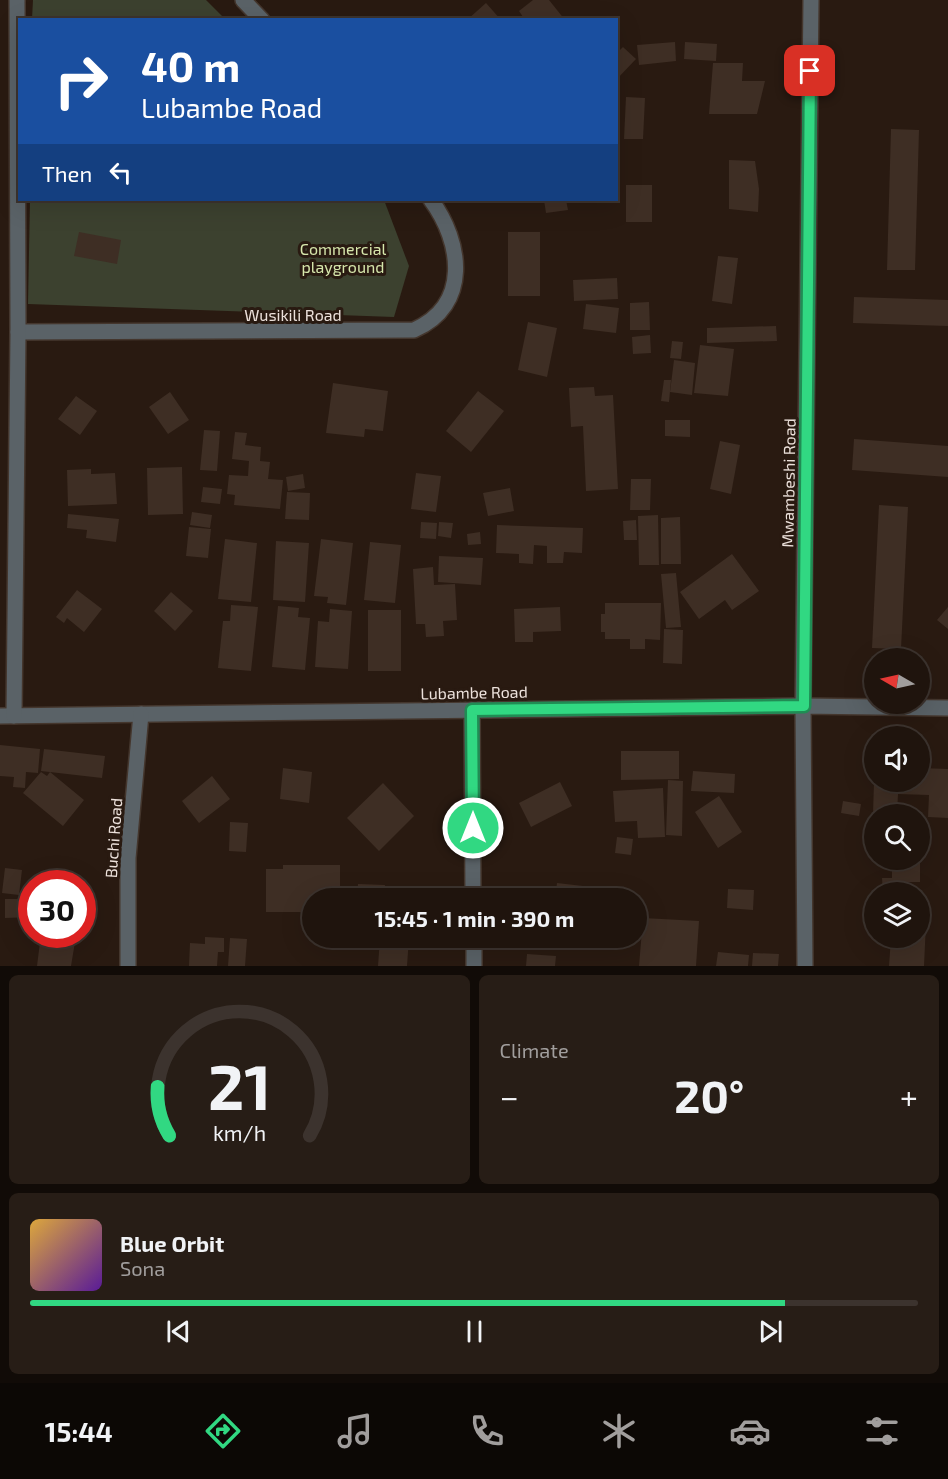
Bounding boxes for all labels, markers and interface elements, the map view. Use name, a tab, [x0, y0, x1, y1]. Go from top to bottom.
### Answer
text: 40 m	[141, 40, 240, 90]
icon: right	[42, 42, 120, 120]
pin	[784, 45, 835, 96]
icon: arrive	[793, 54, 826, 87]
text: Lubambe Road	[141, 91, 322, 123]
icon: left	[104, 156, 137, 189]
text: Then	[42, 160, 92, 186]
park label: Commercial playground	[300, 239, 386, 276]
street label: Wusikili Road	[244, 305, 342, 324]
street label: Mwambeshi Road	[777, 418, 799, 548]
north arrow	[864, 648, 930, 714]
map controls	[864, 648, 930, 948]
street label: Lubambe Road	[420, 682, 528, 702]
button: sound	[864, 726, 930, 792]
position arrow	[441, 796, 505, 860]
street label: Buchi Road	[101, 797, 125, 879]
button: search	[864, 804, 930, 870]
speed limit sign: 30	[18, 870, 96, 948]
button: layers	[864, 882, 930, 948]
text: 15:45 · 1 min · 390 m	[375, 905, 574, 931]
text: Climate	[500, 1038, 569, 1062]
text: 21	[208, 1048, 271, 1123]
text: 20°	[674, 1068, 744, 1122]
text: −	[500, 1076, 519, 1116]
text: +	[900, 1076, 918, 1116]
text: km/h	[213, 1121, 266, 1146]
text: Blue Orbit	[120, 1230, 224, 1256]
text: Sona	[120, 1256, 165, 1280]
icon: previous	[162, 1315, 195, 1348]
icon: pause	[458, 1315, 491, 1348]
icon: next	[754, 1315, 787, 1348]
icon: directions	[202, 1410, 244, 1452]
icon: music	[334, 1410, 376, 1452]
icon: phone	[466, 1410, 508, 1452]
icon: climate	[598, 1410, 640, 1452]
icon: car	[729, 1410, 771, 1452]
icon: filters	[861, 1410, 903, 1452]
text: 15:44	[45, 1415, 113, 1447]

